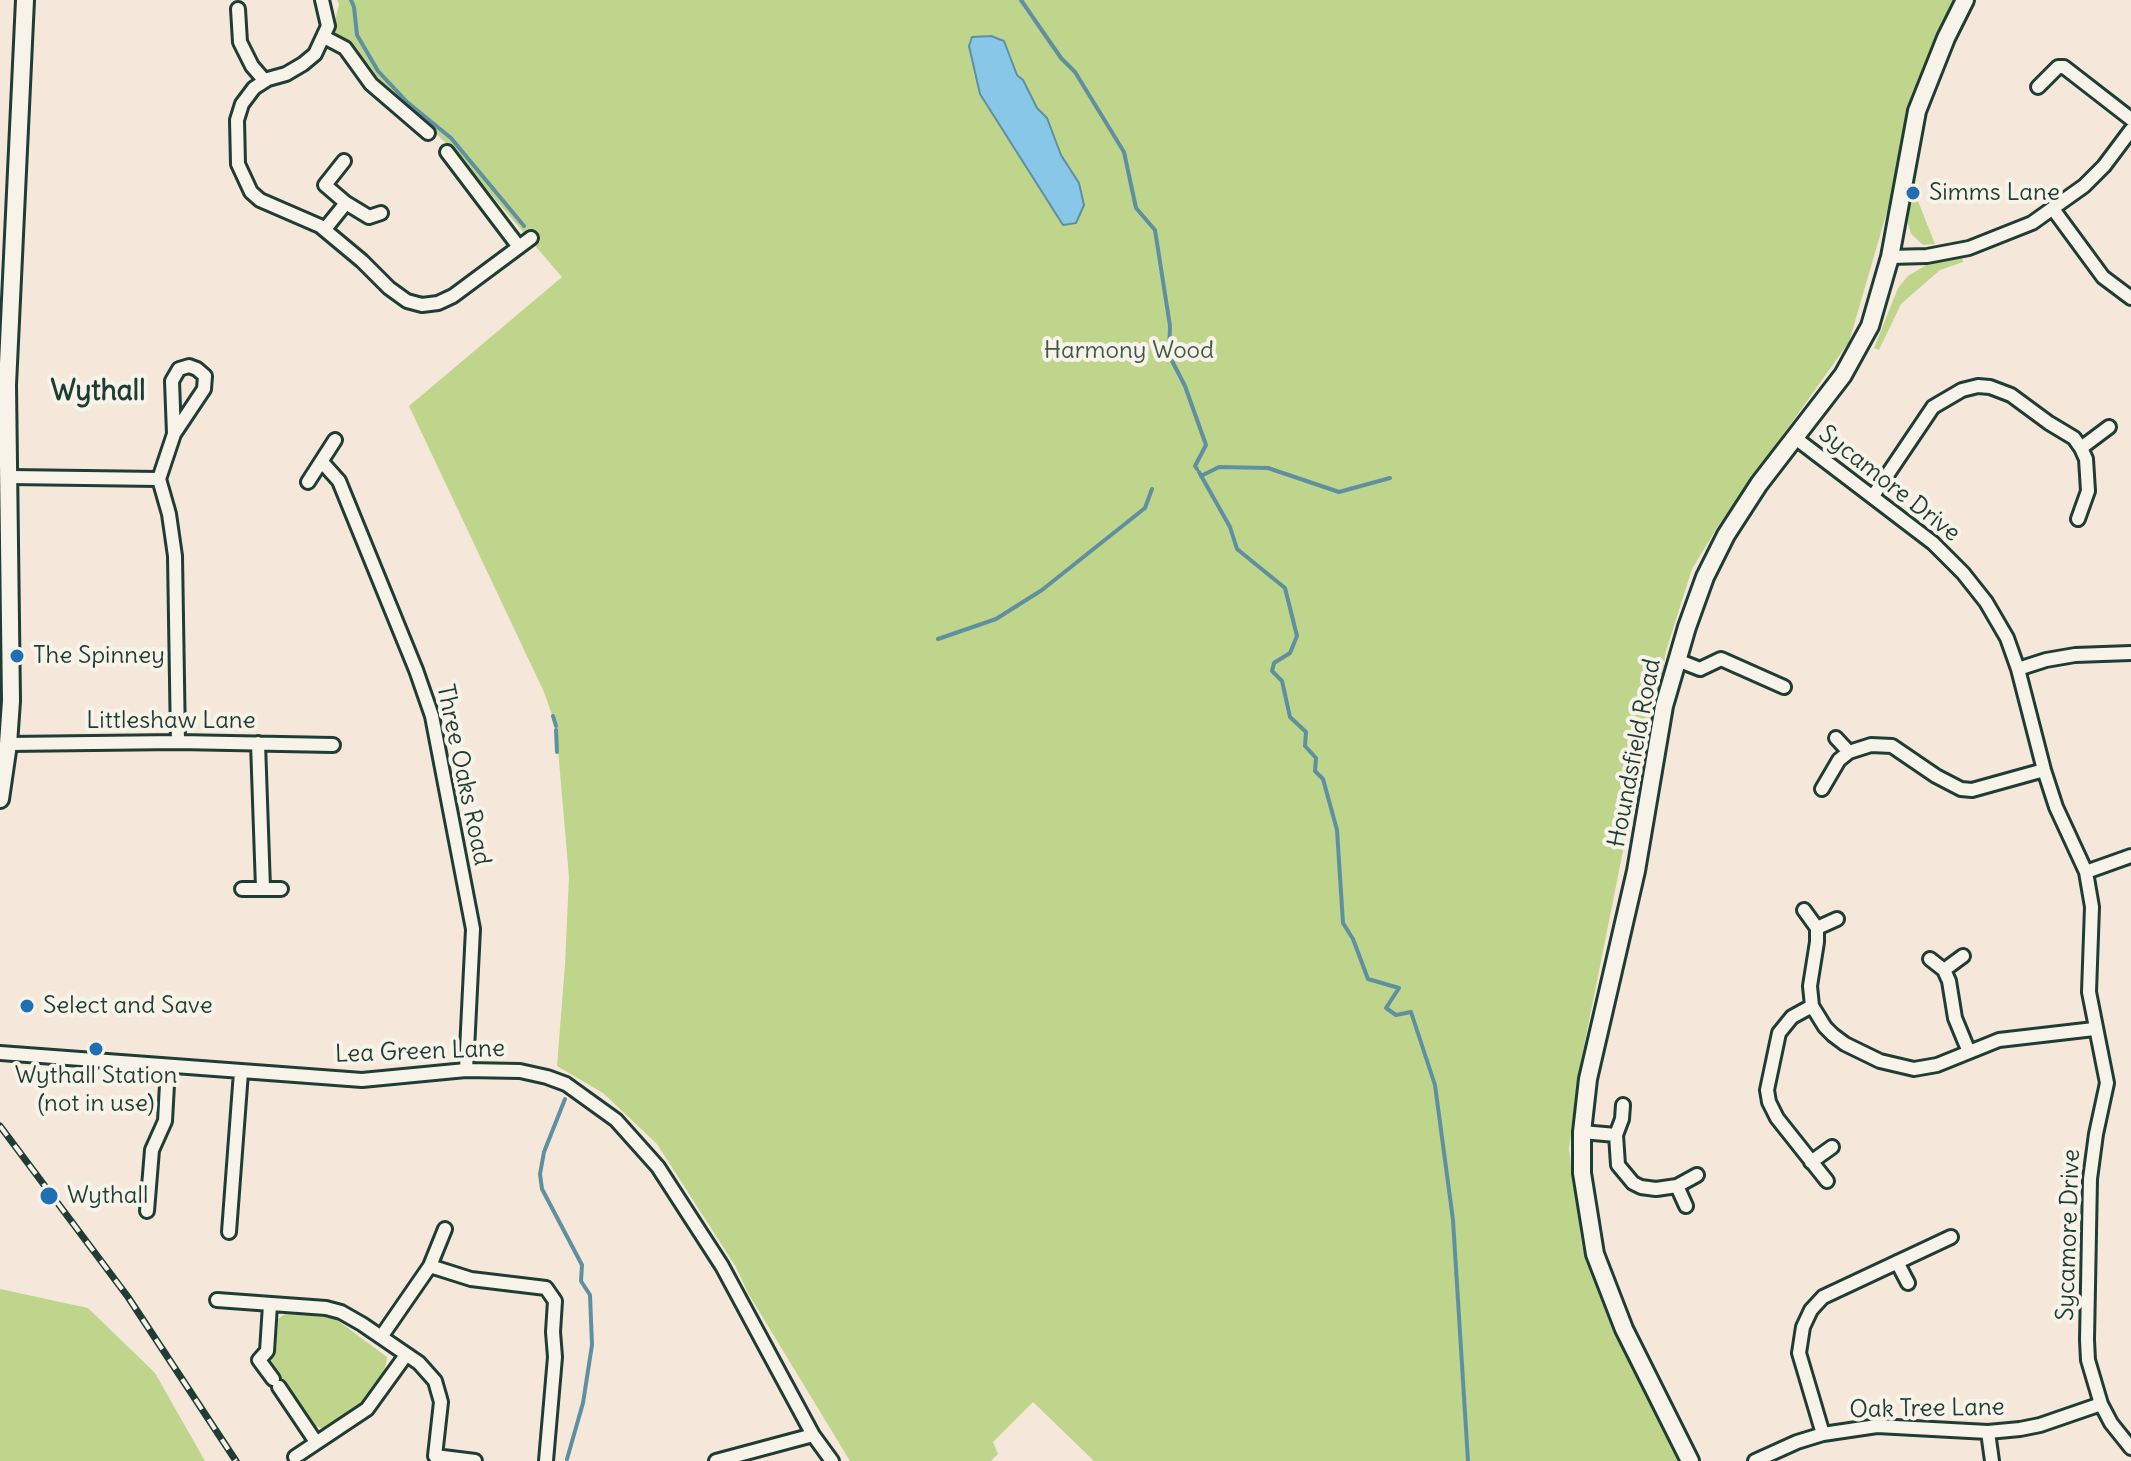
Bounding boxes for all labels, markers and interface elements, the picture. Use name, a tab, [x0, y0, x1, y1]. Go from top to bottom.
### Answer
place label: Simms Lane	[1929, 179, 2060, 207]
marker: Simms Lane	[1904, 184, 1922, 202]
park label: Harmony Wood	[1044, 337, 1214, 365]
district label: Wythall	[51, 375, 145, 409]
street label: Sycamore Drive	[1812, 420, 1966, 548]
place label: The Spinney	[33, 642, 165, 670]
marker: The Spinney	[8, 647, 26, 665]
street label: Houndsfield Road	[1603, 656, 1667, 850]
street label: Three Oaks Road	[430, 682, 496, 868]
street label: Littleshaw Lane	[86, 707, 256, 735]
place label: Select and Save	[43, 992, 213, 1020]
marker: Select and Save	[18, 997, 36, 1015]
street label: Lea Green Lane	[335, 1035, 505, 1069]
marker: Wythall Station (not in use)	[87, 1040, 105, 1058]
place label: Wythall Station (not in use)	[15, 1062, 177, 1118]
street label: Sycamore Drive	[2052, 1149, 2086, 1321]
place label: Wythall	[67, 1182, 148, 1210]
marker: Wythall	[38, 1185, 60, 1207]
street label: Oak Tree Lane	[1849, 1393, 2005, 1425]

